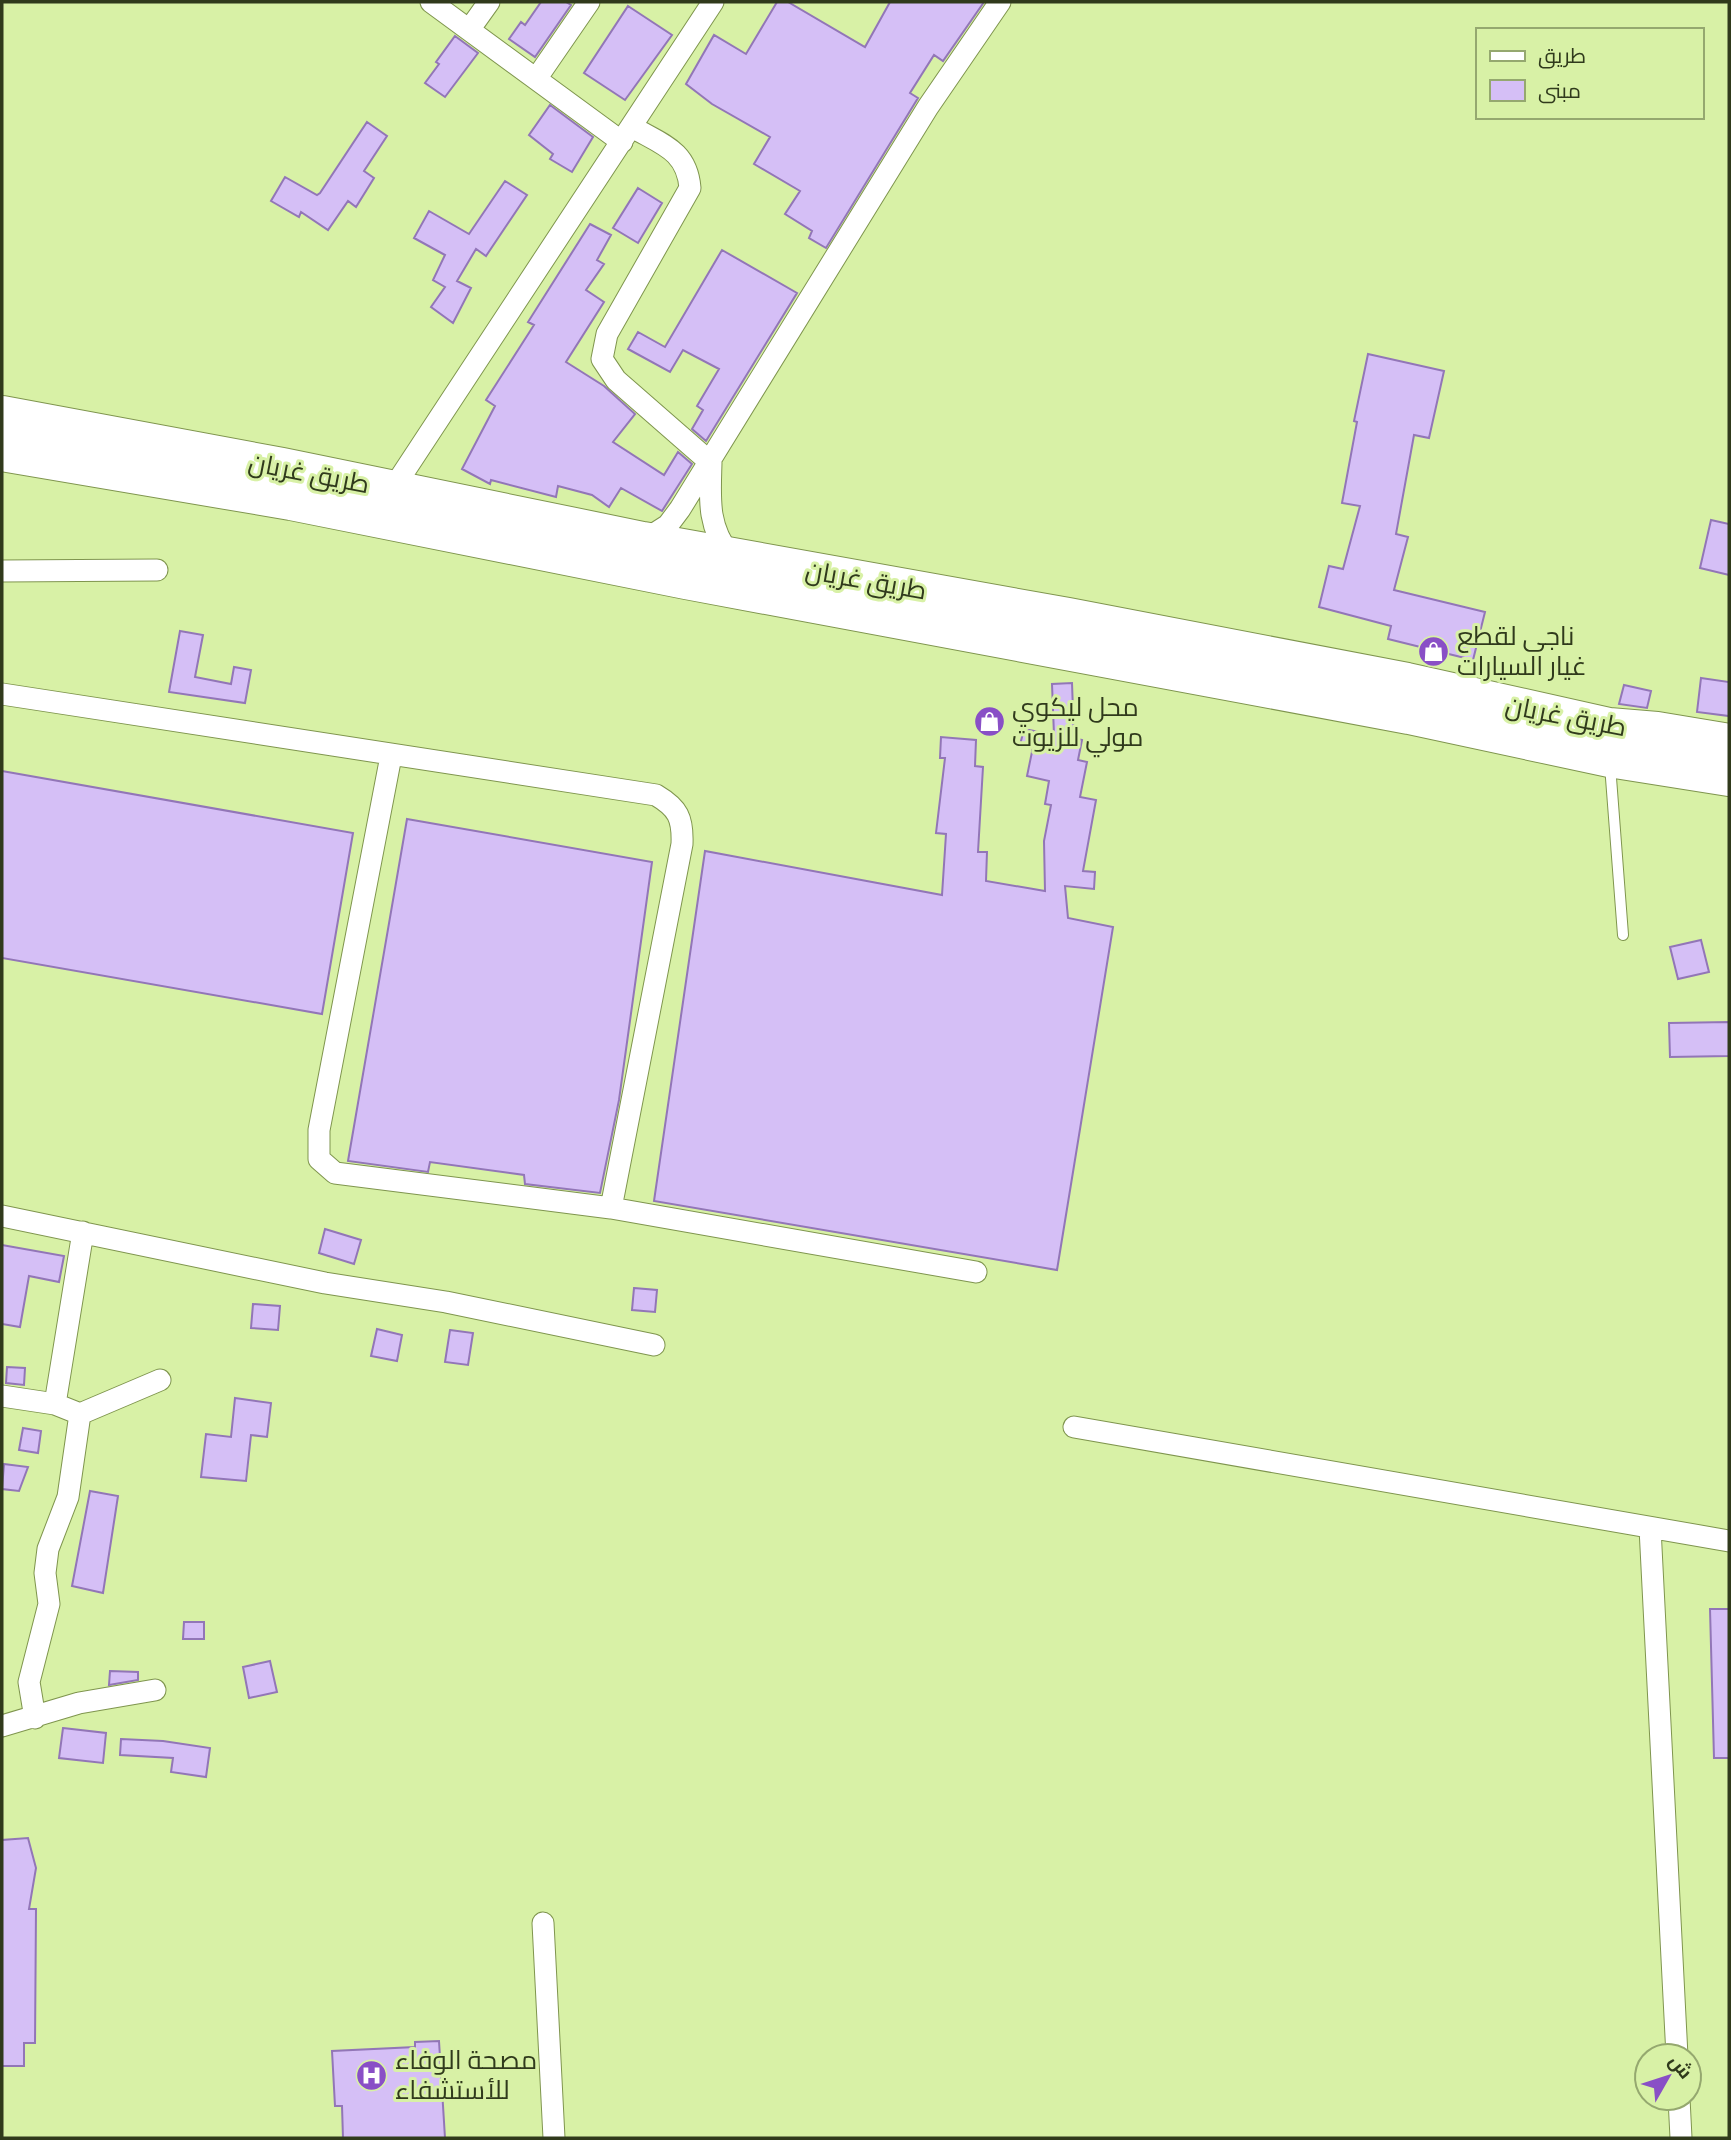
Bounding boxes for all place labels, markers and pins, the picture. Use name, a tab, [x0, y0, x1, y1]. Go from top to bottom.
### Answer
place label: ناجي لقطع غيار السيارات	[1457, 619, 1587, 681]
shop icon: ناجي لقطع غيار السيارات	[1417, 634, 1451, 668]
place label: محل ليكوي مولي للزيوت	[1012, 690, 1144, 758]
shop icon: محل ليكوي مولي للزيوت	[972, 705, 1006, 739]
place label: مصحة الوفاء للأستشفاء	[395, 2043, 537, 2104]
hospital icon: مصحة الوفاء للأستشفاء	[355, 2058, 389, 2092]

